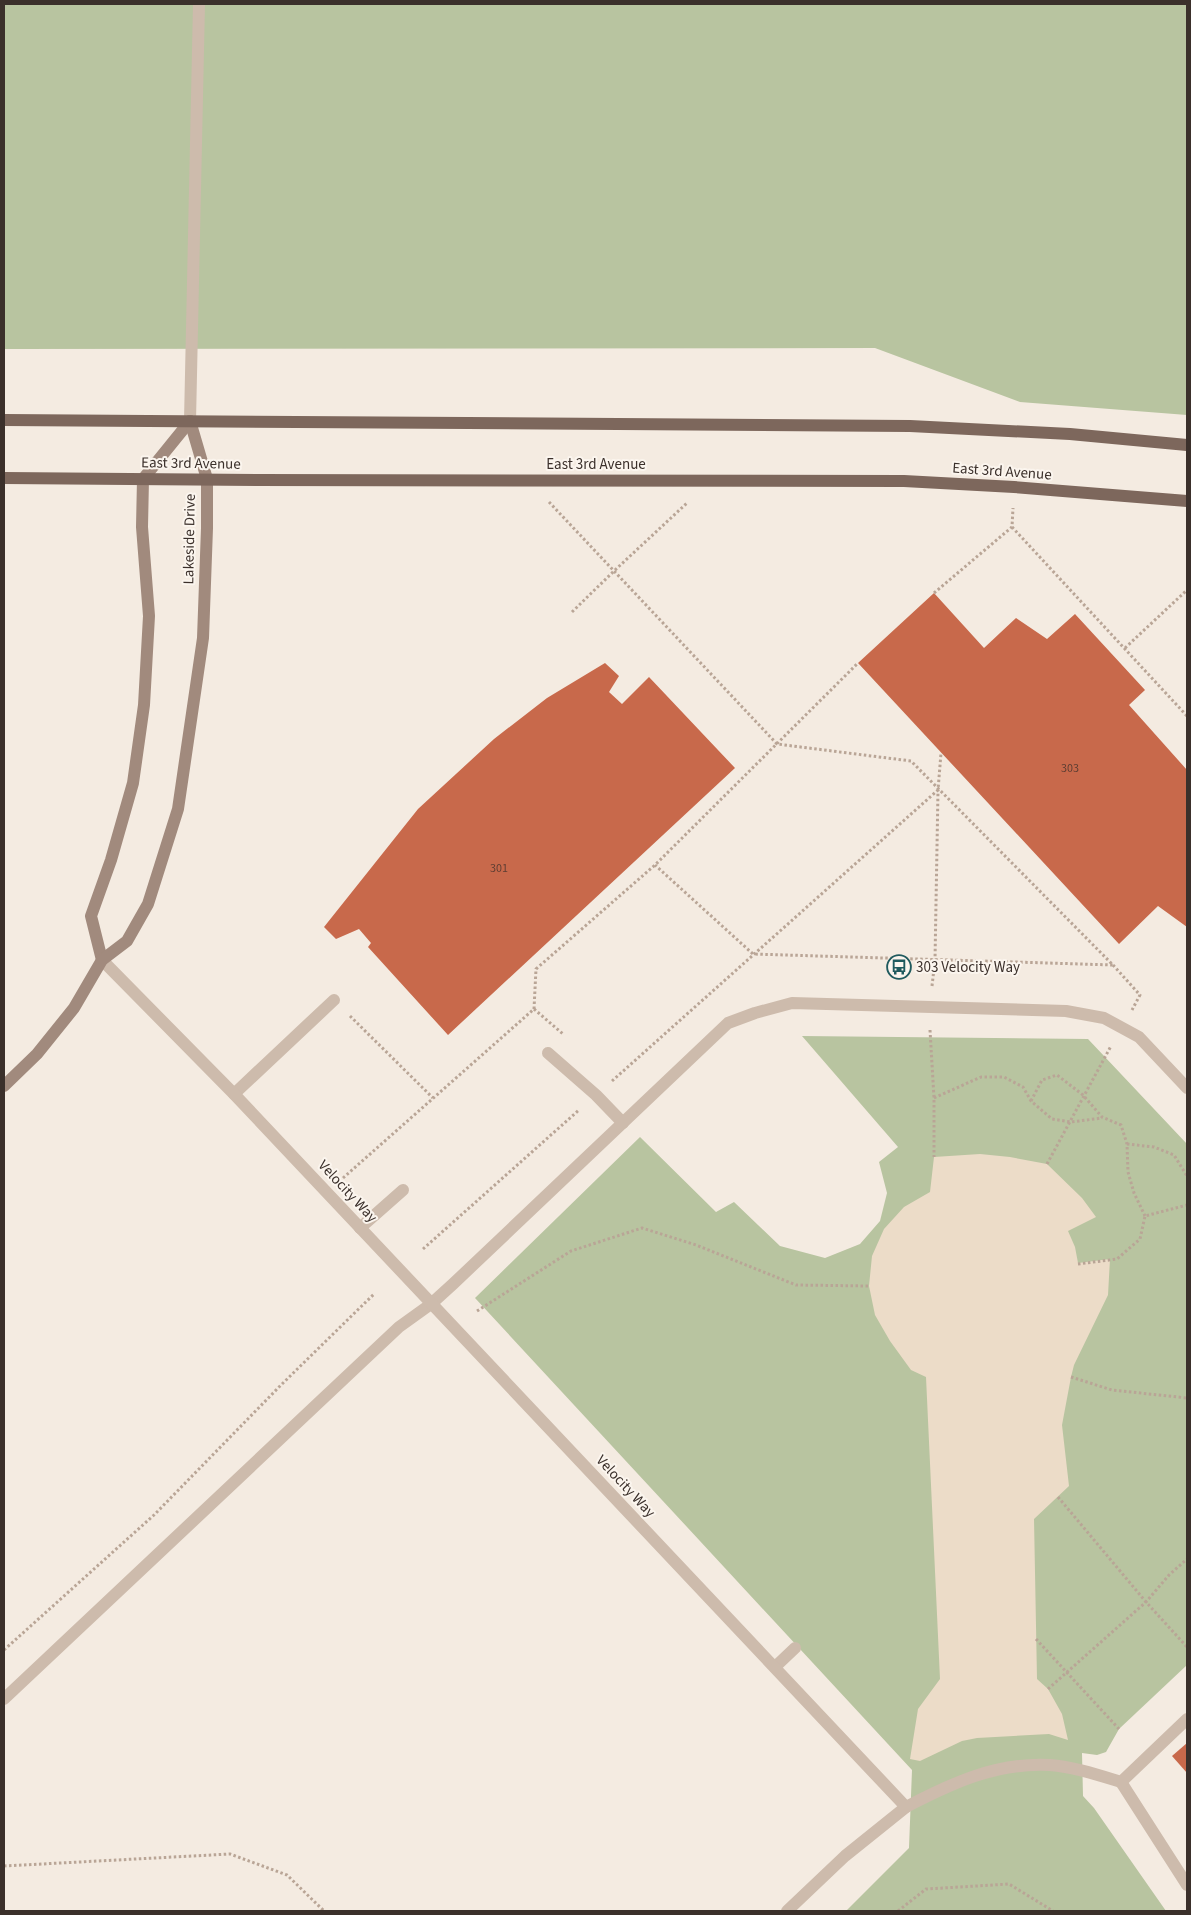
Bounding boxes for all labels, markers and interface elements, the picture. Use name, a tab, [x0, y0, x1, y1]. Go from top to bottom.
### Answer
street label: East 3rd Avenue	[141, 452, 241, 475]
street label: East 3rd Avenue	[546, 454, 646, 475]
street label: East 3rd Avenue	[952, 458, 1052, 485]
street label: Lakeside Drive	[178, 493, 201, 585]
house number: 303	[1061, 760, 1079, 777]
house number: 301	[490, 860, 508, 877]
bus stop icon: 303 Velocity Way	[886, 954, 912, 980]
place label: 303 Velocity Way	[916, 957, 1020, 978]
street label: Velocity Way	[313, 1155, 382, 1227]
street label: Velocity Way	[591, 1450, 660, 1522]

